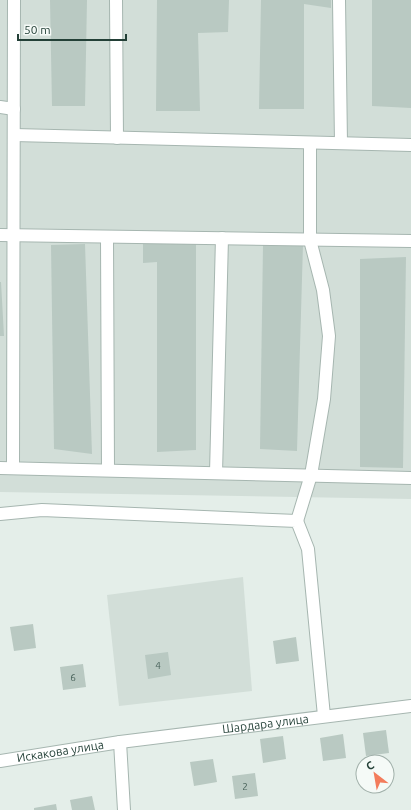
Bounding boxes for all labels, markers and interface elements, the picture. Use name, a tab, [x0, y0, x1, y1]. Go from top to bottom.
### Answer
scale bar	[18, 16, 126, 42]
text: 50 m	[24, 23, 51, 36]
house number: 4	[155, 660, 161, 671]
house number: 6	[70, 672, 76, 683]
street label: Шардара улица	[221, 712, 309, 735]
street label: Искакова улица	[16, 738, 105, 764]
north arrow	[355, 754, 395, 794]
text: С	[364, 758, 376, 772]
house number: 2	[242, 781, 248, 792]

